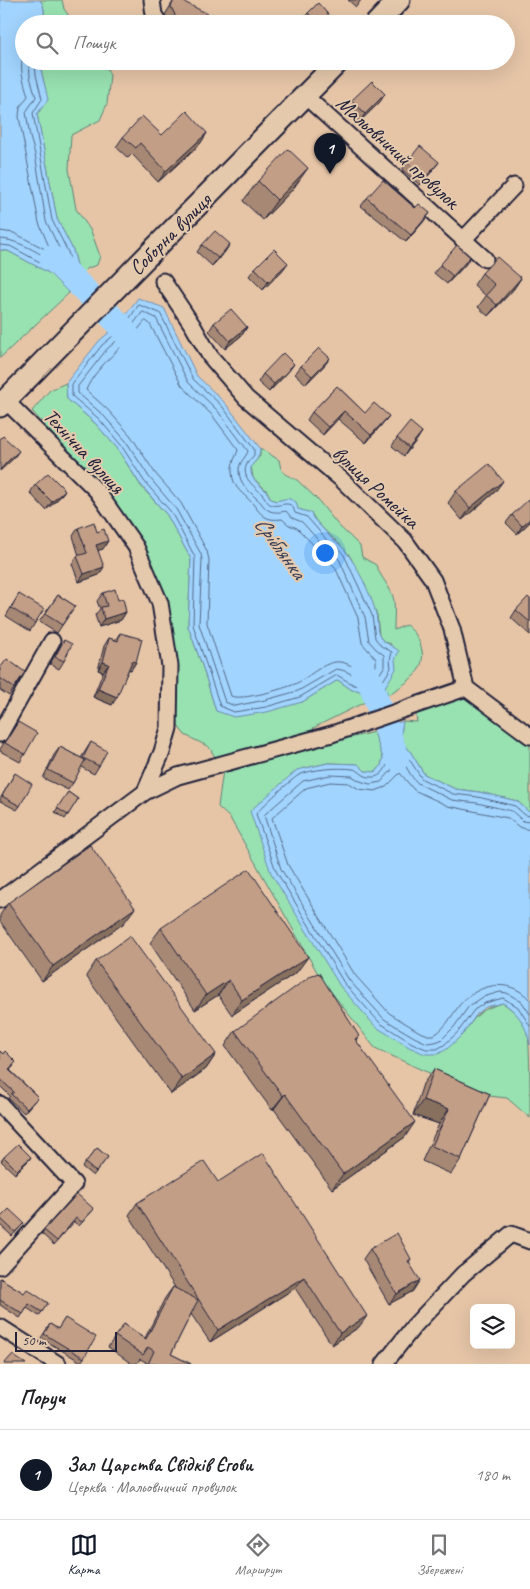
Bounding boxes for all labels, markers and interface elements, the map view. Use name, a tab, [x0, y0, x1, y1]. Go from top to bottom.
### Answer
search box	[15, 15, 515, 70]
icon: search	[33, 29, 61, 57]
text: Пошук	[73, 31, 115, 55]
street label: Мальовничий провулок	[331, 90, 467, 216]
pin: 1	[314, 133, 346, 174]
street label: Соборна вулиця	[123, 186, 218, 281]
street label: Технічна вулиця	[38, 403, 131, 500]
street label: вулиця Ромейка	[327, 440, 426, 535]
water label: Сріблянка	[248, 511, 313, 586]
your location	[312, 540, 338, 566]
map controls	[470, 1304, 515, 1349]
button: layers	[470, 1304, 515, 1349]
scale bar	[15, 1329, 118, 1352]
text: 50 m	[22, 1332, 46, 1349]
text: Поруч	[20, 1384, 65, 1410]
text: Зал Царства Свідків Єгови	[67, 1453, 253, 1477]
text: 1	[32, 1465, 40, 1485]
text: 180 m	[476, 1465, 510, 1485]
text: Церква · Мальовничий провулок	[67, 1477, 236, 1497]
tab: Карта	[68, 1531, 100, 1578]
tab: Маршрут	[235, 1531, 281, 1578]
tab: Збережені	[417, 1531, 462, 1578]

